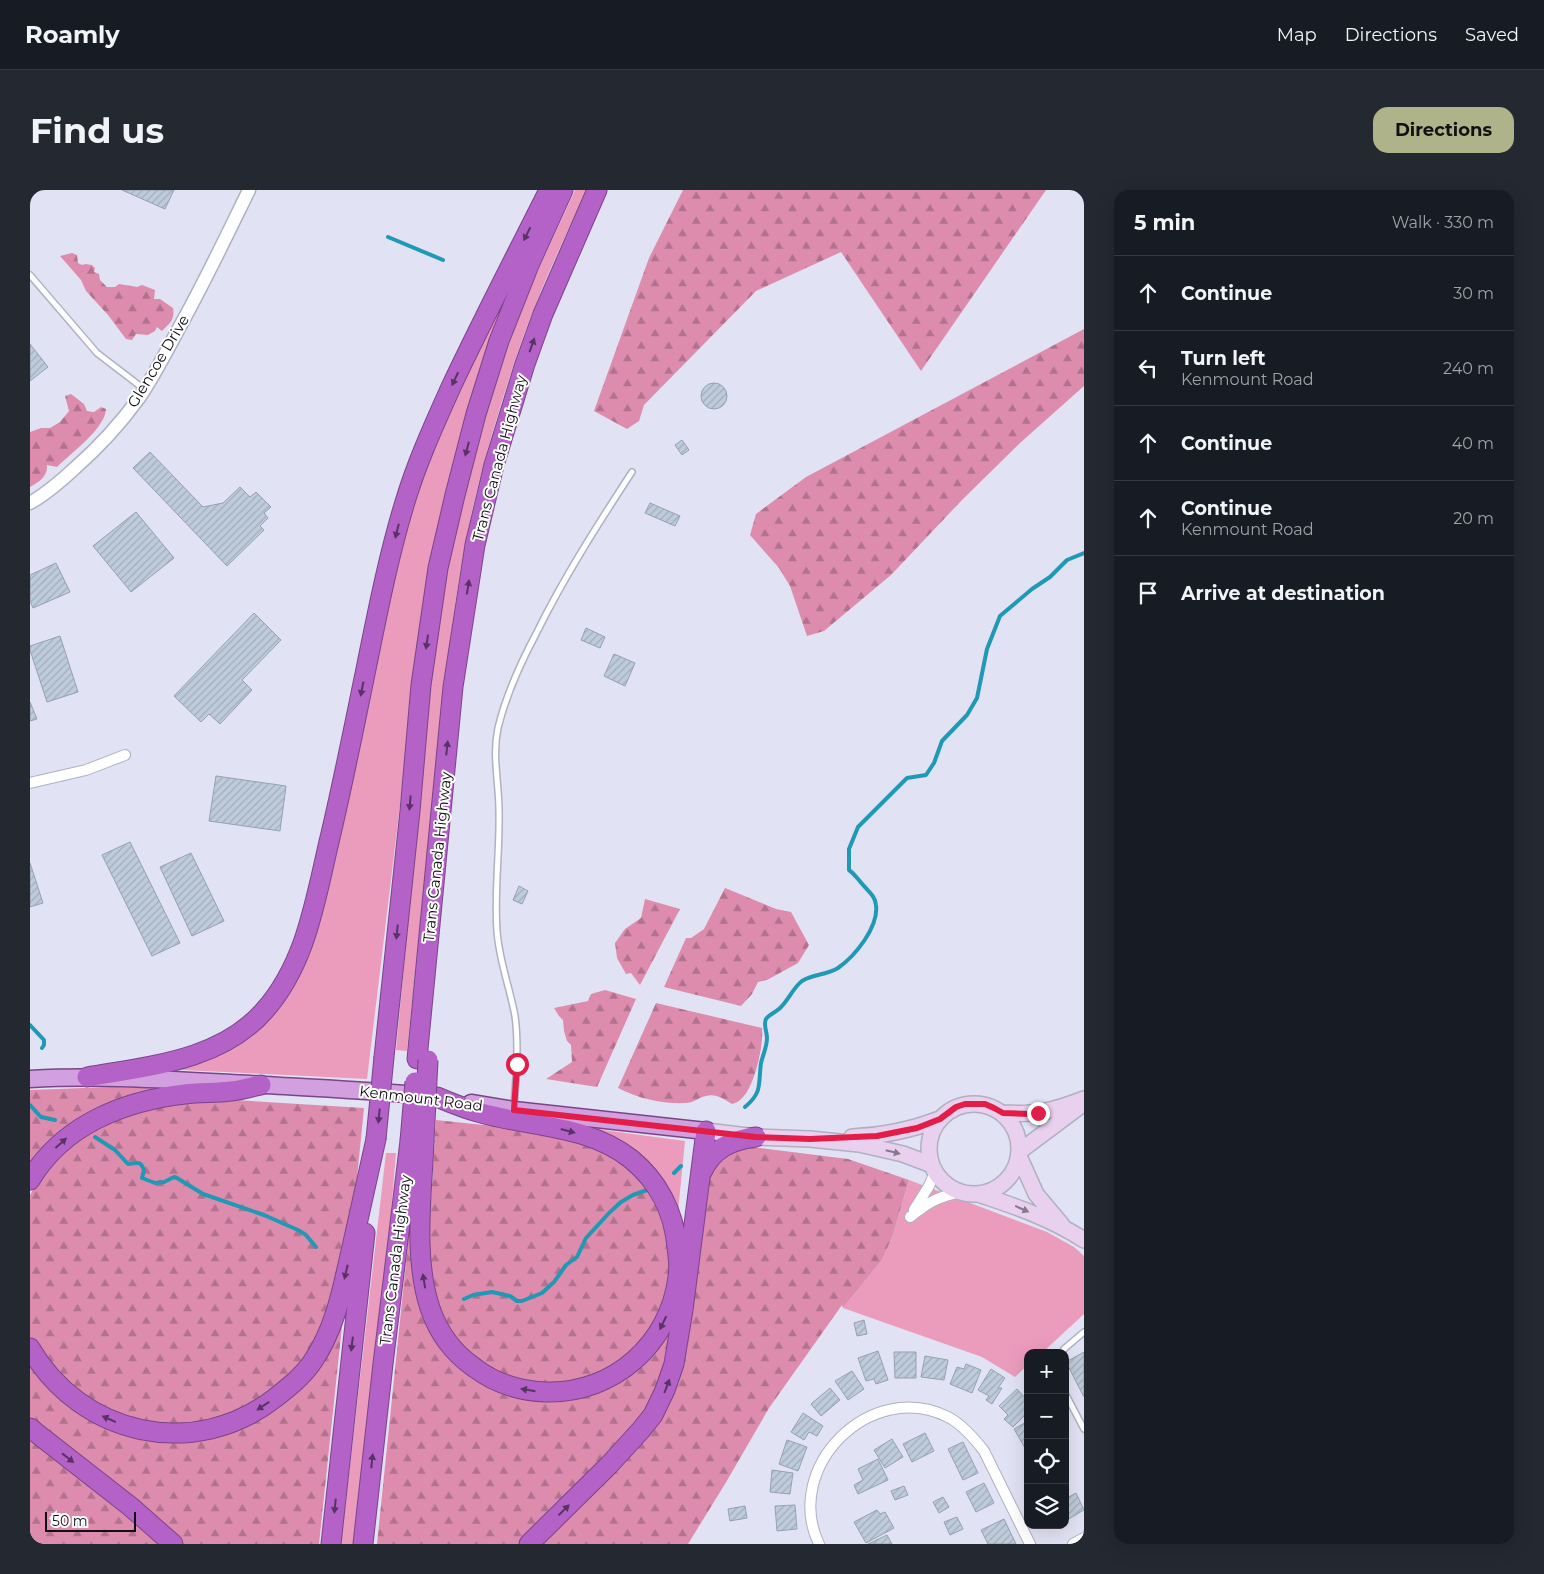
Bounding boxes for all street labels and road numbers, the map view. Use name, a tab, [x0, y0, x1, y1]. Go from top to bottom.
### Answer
street label: Glencoe Drive	[123, 311, 193, 411]
street label: Trans Canada Highway	[468, 372, 531, 543]
street label: Trans Canada Highway	[419, 770, 455, 943]
street label: Kenmount Road	[358, 1081, 484, 1115]
street label: Trans Canada Highway	[375, 1173, 415, 1346]

